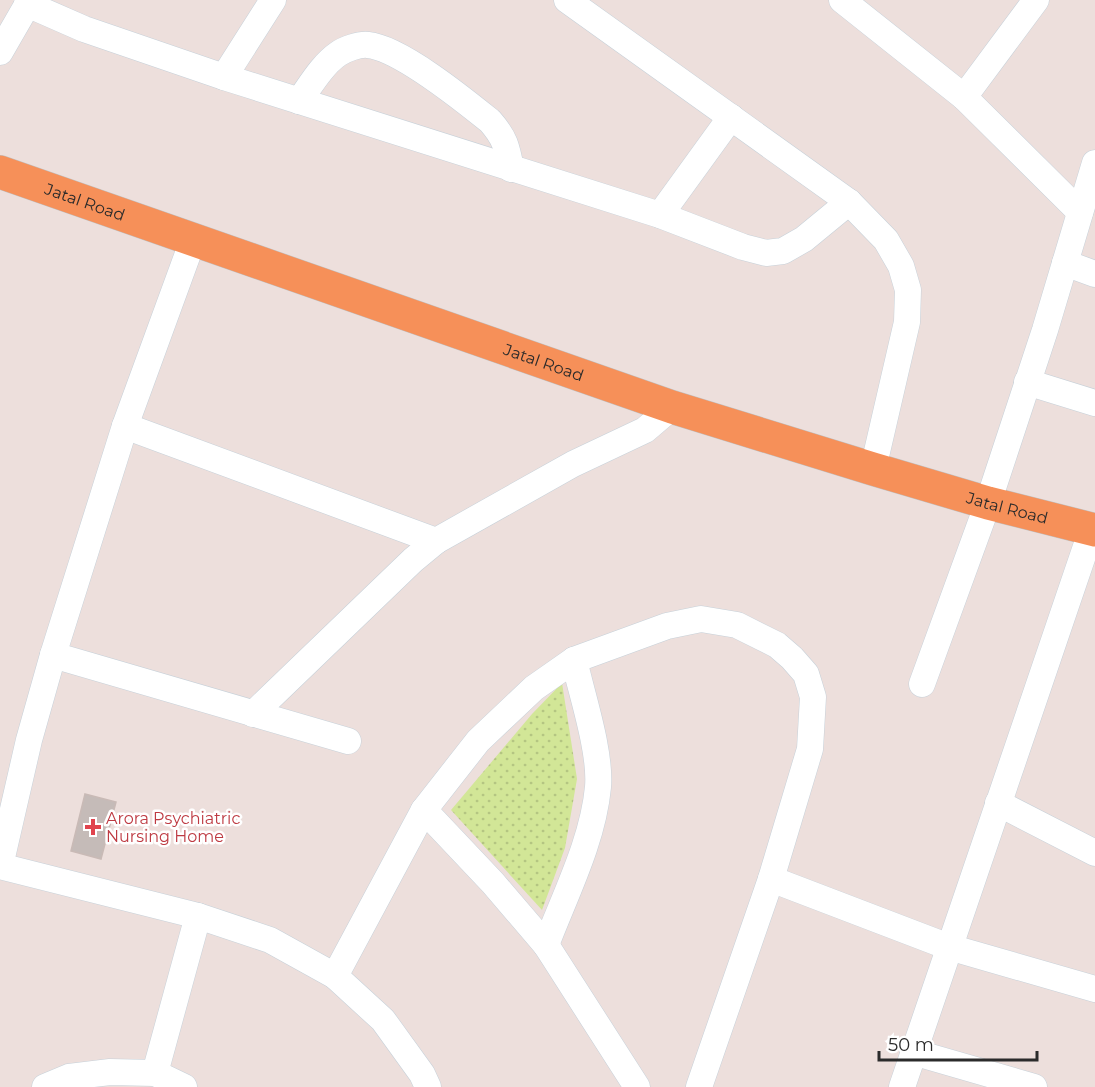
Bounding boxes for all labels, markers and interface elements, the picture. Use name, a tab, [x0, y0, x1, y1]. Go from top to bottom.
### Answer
street label: Jatal Road	[41, 179, 127, 225]
street label: Jatal Road	[500, 340, 586, 385]
street label: Jatal Road	[963, 488, 1050, 528]
place label: Arora Psychiatric Nursing Home	[106, 809, 240, 846]
marker: Arora Psychiatric Nursing Home	[84, 818, 102, 836]
scale bar	[879, 1024, 1036, 1062]
text: 50 m	[888, 1034, 934, 1056]

